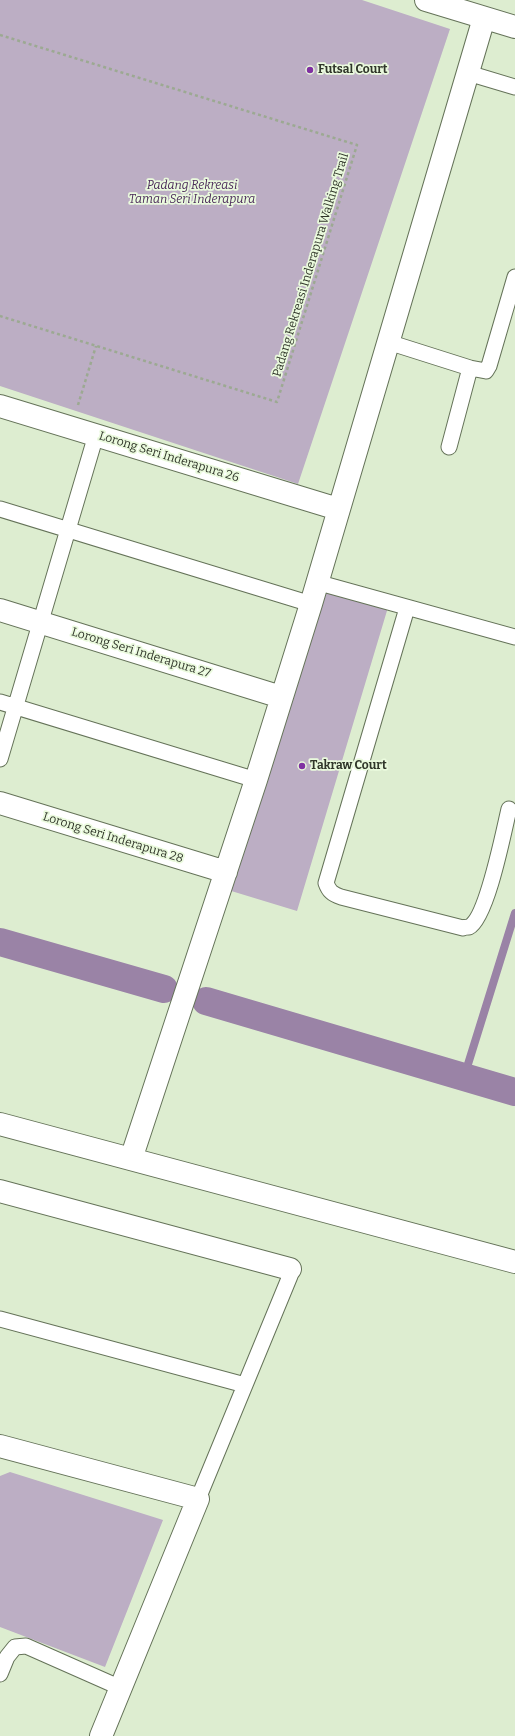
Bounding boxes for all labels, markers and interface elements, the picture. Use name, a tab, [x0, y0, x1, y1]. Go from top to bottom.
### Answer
place label: Futsal Court	[318, 63, 388, 77]
marker: Futsal Court	[305, 65, 315, 75]
street label: Padang Rekreasi Inderapura Walking Trail	[270, 151, 352, 379]
park label: Padang Rekreasi Taman Seri Inderapura	[129, 179, 255, 207]
street label: Lorong Seri Inderapura 26	[97, 429, 241, 485]
street label: Lorong Seri Inderapura 27	[70, 625, 212, 681]
place label: Takraw Court	[310, 759, 387, 773]
marker: Takraw Court	[297, 761, 307, 771]
street label: Lorong Seri Inderapura 28	[41, 810, 185, 866]

